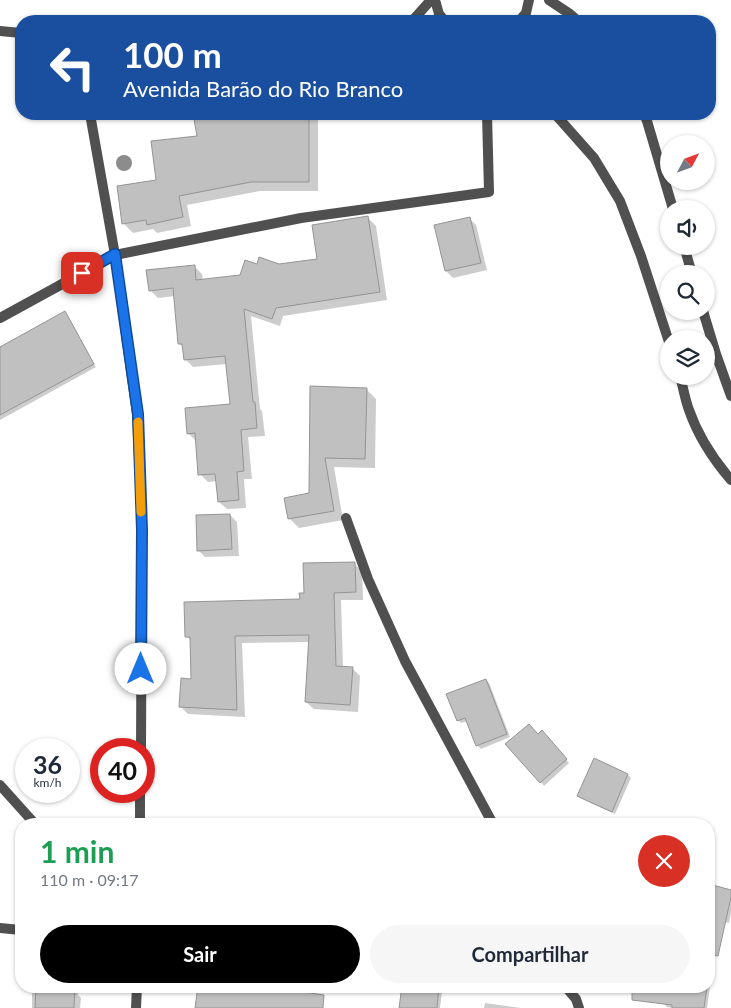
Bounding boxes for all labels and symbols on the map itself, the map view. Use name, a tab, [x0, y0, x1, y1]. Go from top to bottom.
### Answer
north arrow	[660, 135, 715, 190]
pin	[61, 252, 103, 294]
position arrow	[114, 642, 166, 694]
speed limit sign: 40	[90, 738, 155, 803]

